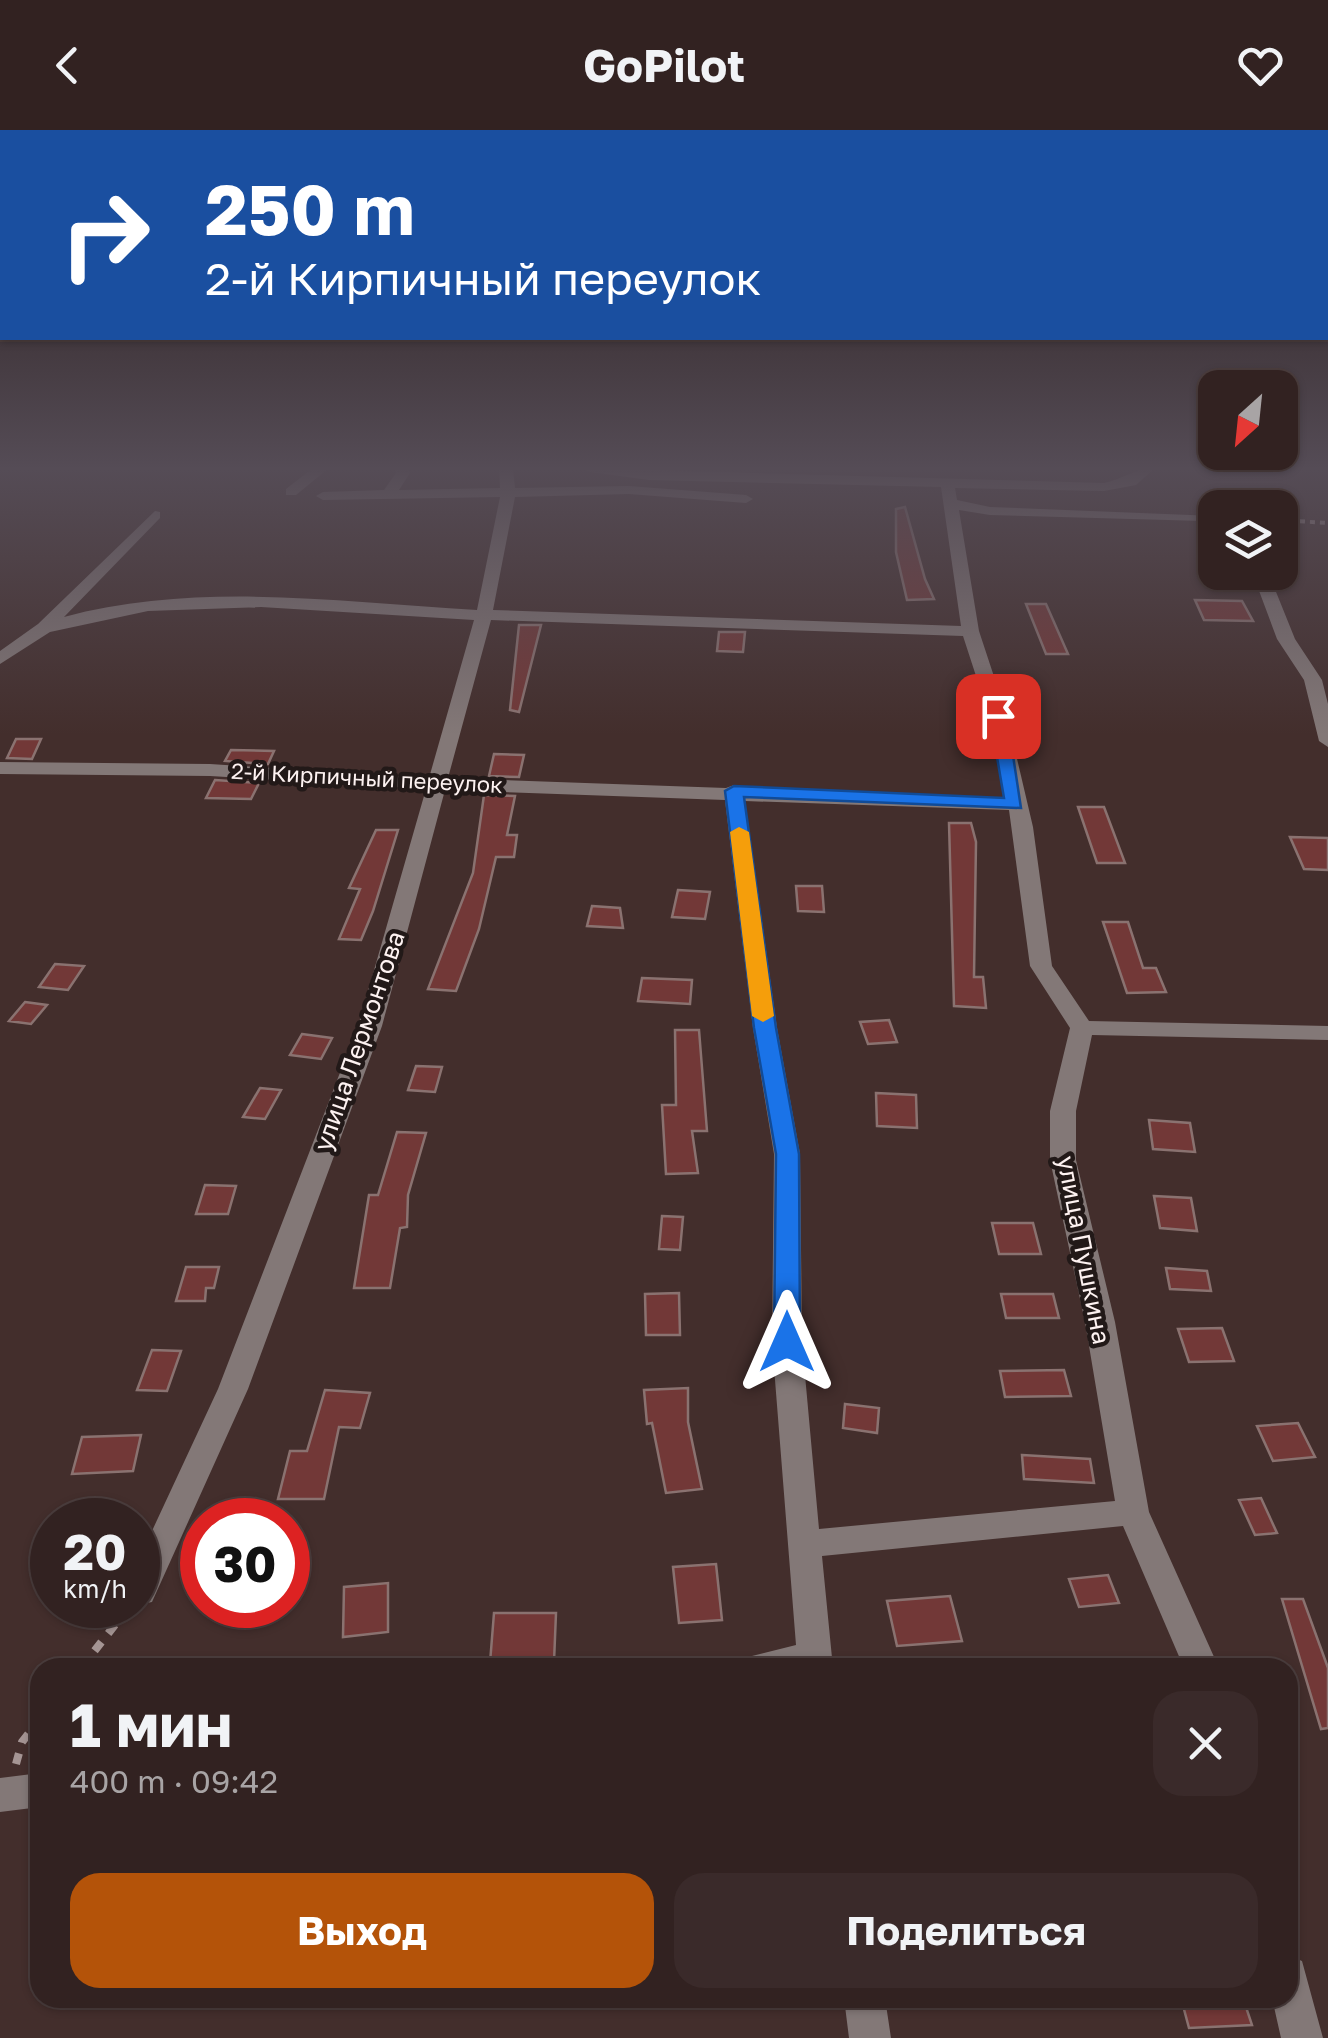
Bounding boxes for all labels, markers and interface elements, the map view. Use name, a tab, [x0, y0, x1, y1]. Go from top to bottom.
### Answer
icon: back	[40, 38, 95, 93]
text: GoPilot	[583, 38, 745, 92]
icon: heart	[1233, 38, 1288, 93]
text: 250 m	[205, 166, 415, 250]
icon: right	[40, 170, 170, 300]
text: 2-й Кирпичный переулок	[205, 251, 761, 305]
north arrow	[1198, 370, 1298, 470]
map controls	[1198, 370, 1298, 590]
button: layers	[1198, 490, 1298, 590]
pin	[956, 674, 1041, 759]
icon: arrive	[971, 689, 1026, 744]
street label: 2-й Кирпичный переулок	[230, 757, 504, 798]
street label: улица Лермонтова	[306, 927, 411, 1155]
street label: улица Пушкина	[1051, 1153, 1118, 1347]
position arrow	[735, 1290, 839, 1394]
speed limit sign: 30	[180, 1498, 310, 1628]
text: 20	[63, 1521, 126, 1581]
text: km/h	[63, 1573, 127, 1604]
text: 1 мин	[70, 1688, 232, 1760]
button: close	[1153, 1691, 1258, 1796]
text: 400 m · 09:42	[70, 1762, 278, 1800]
button: Выход	[70, 1873, 654, 1988]
button: Поделиться	[674, 1873, 1258, 1988]

